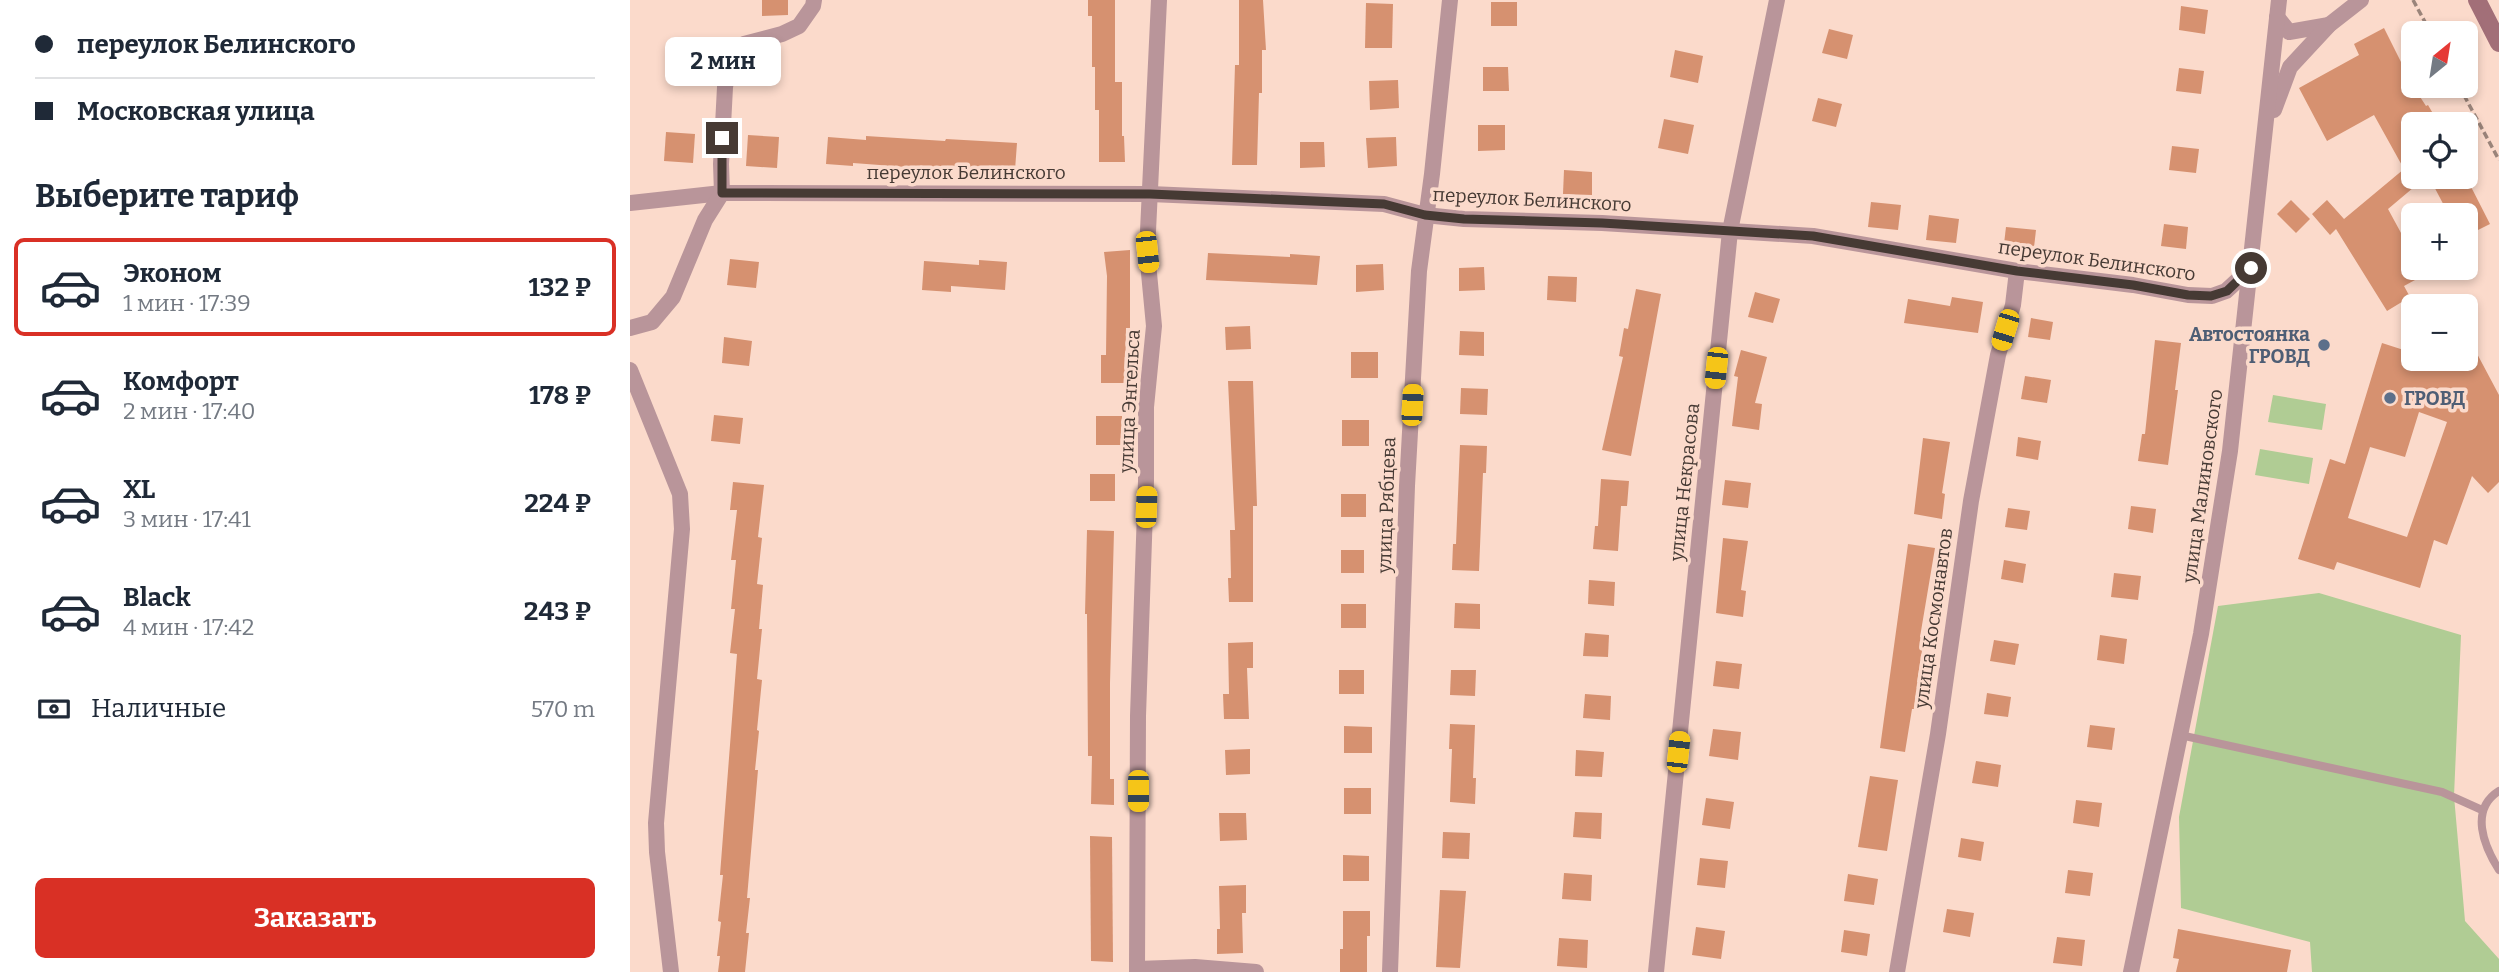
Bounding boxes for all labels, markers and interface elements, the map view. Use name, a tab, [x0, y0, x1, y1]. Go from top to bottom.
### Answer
north arrow	[2401, 21, 2478, 98]
map controls	[2401, 21, 2478, 371]
text: переулок Белинского	[77, 29, 356, 60]
callout: 2 мин	[664, 37, 780, 86]
text: 2 мин	[690, 47, 756, 75]
text: Московская улица	[77, 96, 315, 127]
button: locate	[2401, 112, 2478, 189]
route end	[706, 122, 738, 154]
street label: переулок Белинского	[866, 161, 1066, 184]
text: Выберите тариф	[35, 177, 299, 215]
street label: переулок Белинского	[1432, 183, 1632, 216]
button: +	[2401, 203, 2478, 280]
car	[1135, 230, 1160, 274]
street label: переулок Белинского	[1997, 235, 2197, 286]
route start	[2235, 252, 2267, 284]
icon: car	[39, 256, 102, 319]
text: Эконом	[123, 258, 222, 289]
text: 132 ₽	[528, 272, 591, 303]
text: 1 мин · 17:39	[123, 289, 251, 317]
button: −	[2401, 294, 2478, 371]
car	[1989, 307, 2022, 353]
place label: Автостоянка ГРОВД	[2189, 323, 2310, 368]
street label: улица Энгельса	[1114, 328, 1145, 474]
marker: Автостоянка ГРОВД	[2316, 337, 2332, 353]
car	[1704, 346, 1729, 390]
icon: car	[39, 364, 102, 427]
text: Комфорт	[123, 366, 239, 397]
text: 178 ₽	[529, 380, 591, 411]
car	[1401, 383, 1424, 427]
place label: ГРОВД	[2404, 387, 2465, 410]
street label: улица Малиновского	[2177, 388, 2228, 586]
marker: ГРОВД	[2382, 390, 2398, 406]
text: 2 мин · 17:40	[123, 397, 256, 425]
street label: улица Некрасова	[1665, 401, 1704, 563]
street label: улица Рябцева	[1373, 436, 1400, 575]
icon: car	[39, 472, 102, 535]
text: XL	[123, 474, 155, 505]
car	[1135, 486, 1158, 528]
text: 224 ₽	[524, 488, 591, 519]
text: 3 мин · 17:41	[123, 505, 251, 533]
street label: улица Космонавтов	[1909, 526, 1958, 711]
icon: car	[39, 580, 102, 643]
text: Black	[123, 582, 191, 613]
text: 243 ₽	[524, 596, 591, 627]
text: 4 мин · 17:42	[123, 613, 254, 641]
icon: cash	[35, 690, 73, 728]
text: Наличные	[91, 693, 226, 724]
text: 570 m	[531, 695, 595, 723]
car	[1666, 730, 1691, 774]
car	[1128, 770, 1149, 812]
button: Заказать	[35, 878, 595, 958]

